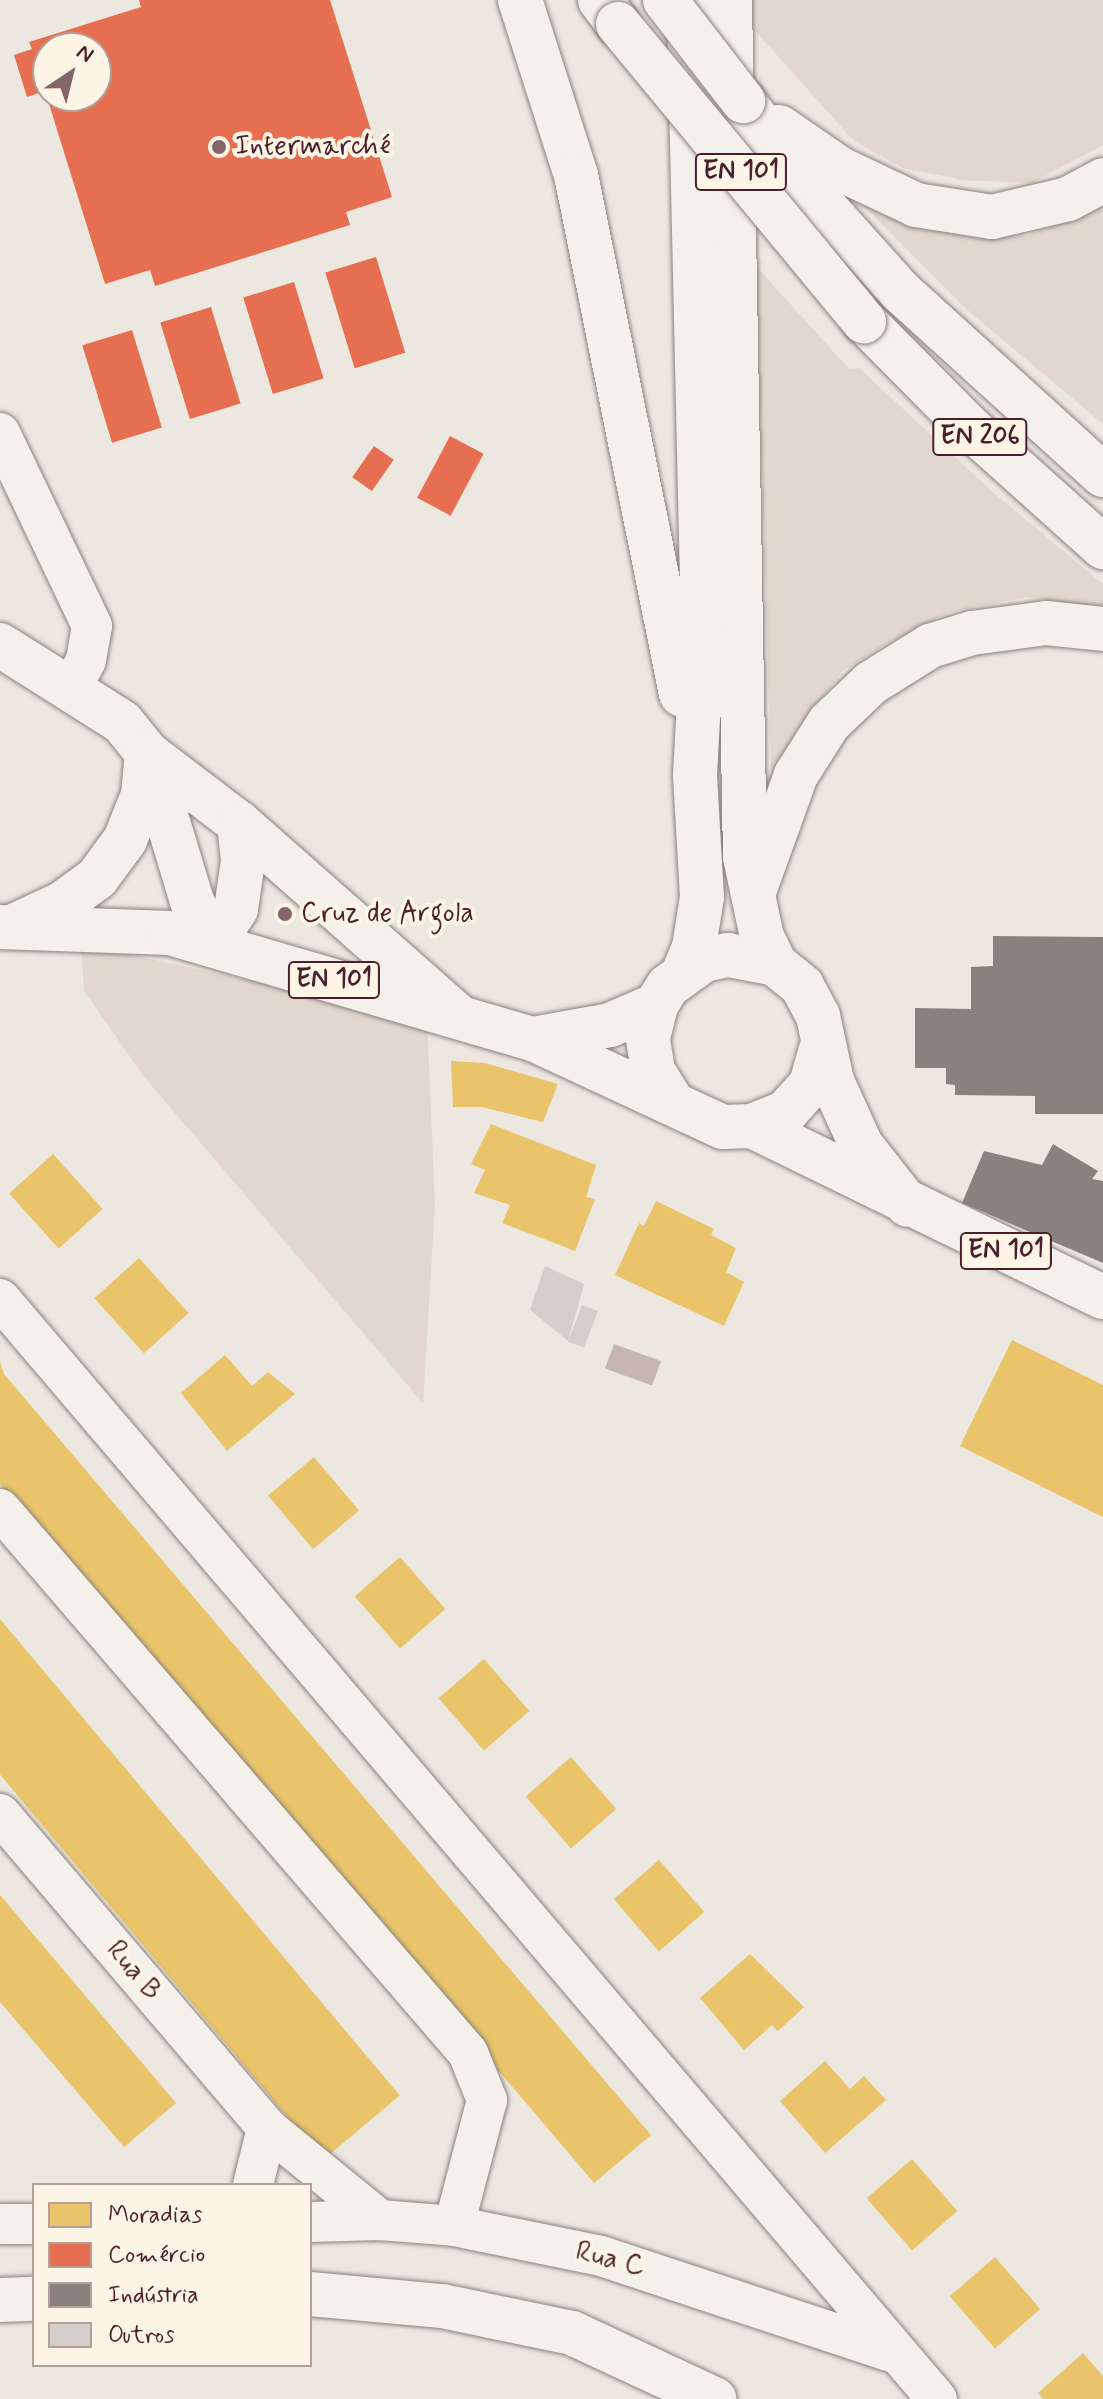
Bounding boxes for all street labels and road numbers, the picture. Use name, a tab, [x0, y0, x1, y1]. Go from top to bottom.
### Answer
road number: EN 101	[693, 150, 789, 194]
road number: EN 206	[932, 415, 1028, 459]
road number: EN 101	[286, 958, 382, 1002]
road number: EN 101	[958, 1229, 1054, 1273]
street label: Rua B	[98, 1934, 168, 2008]
street label: Rua C	[572, 2235, 648, 2285]

